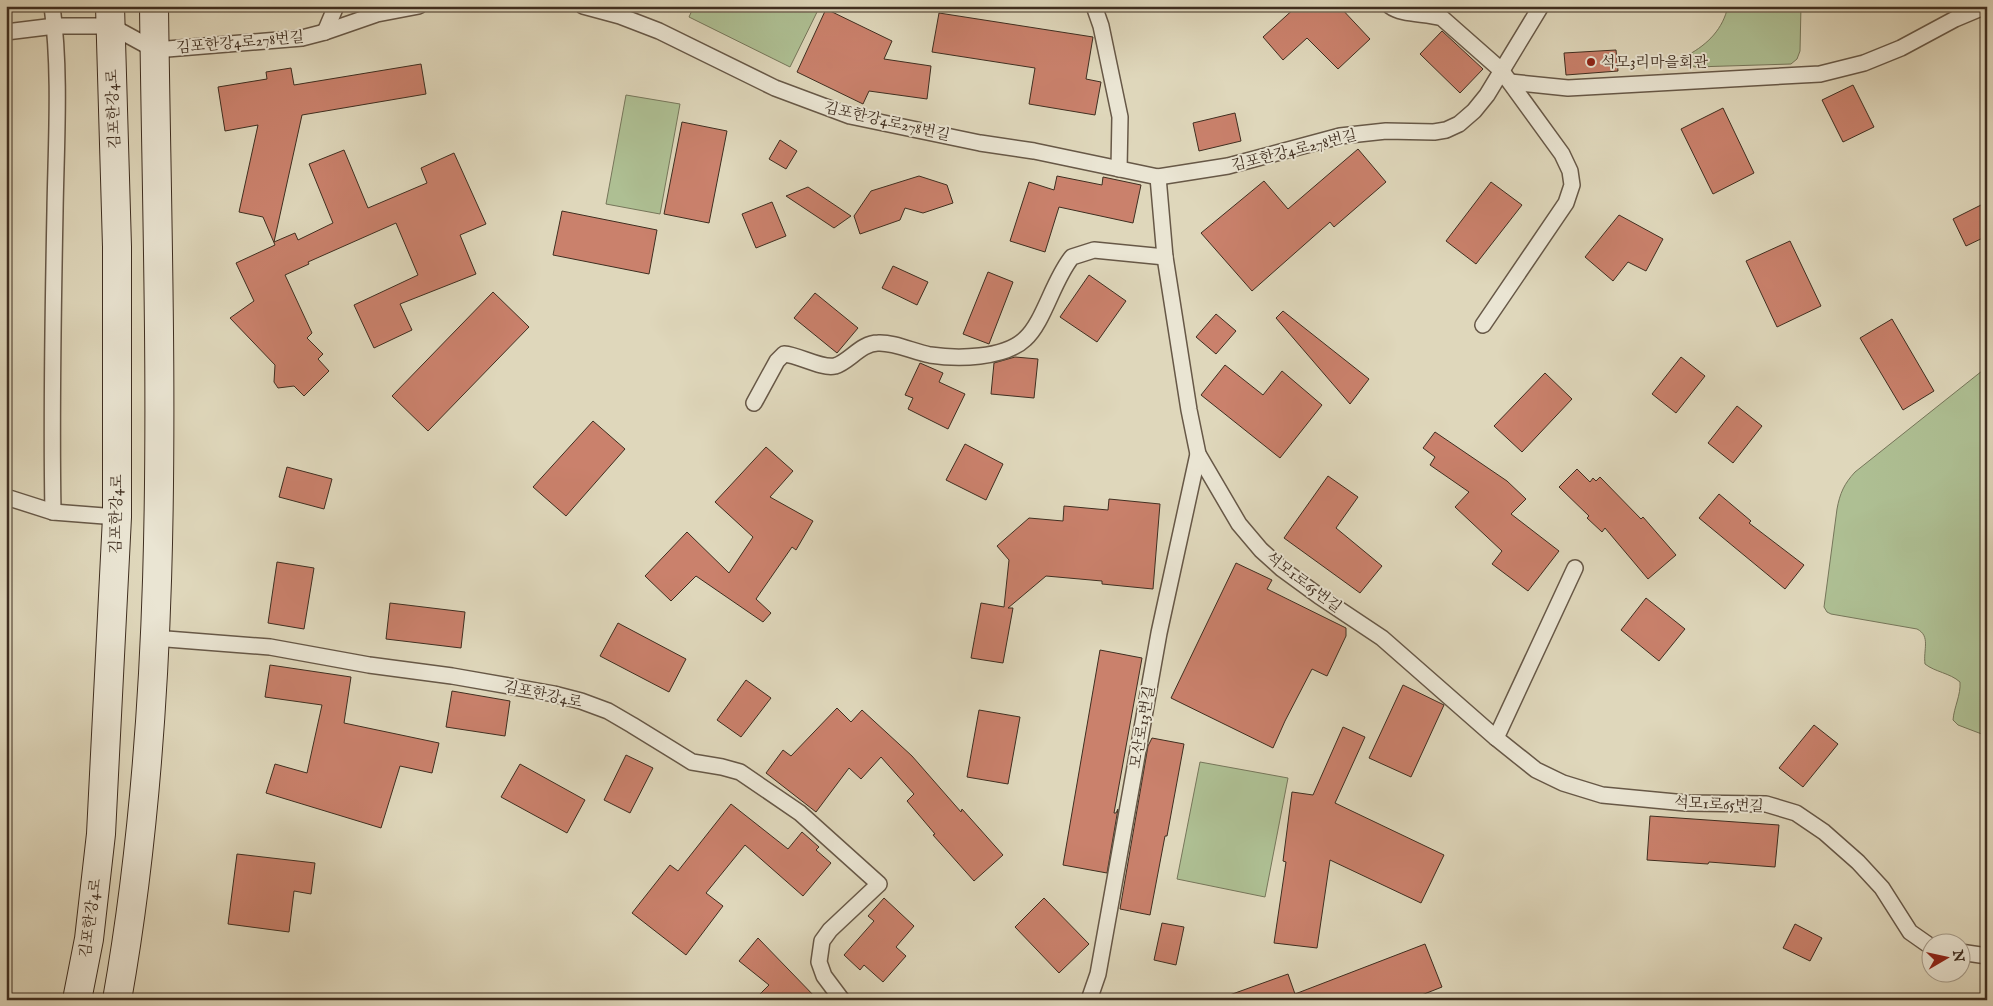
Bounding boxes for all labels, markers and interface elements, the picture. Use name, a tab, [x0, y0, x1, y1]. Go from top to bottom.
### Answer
street label: 김포한강4로278번길	[175, 27, 305, 58]
place label: 석모3리마을회관	[1601, 53, 1709, 72]
marker: 석모3리마을회관	[1585, 56, 1597, 68]
street label: 김포한강4로	[103, 68, 124, 149]
street label: 김포한강4로278번길	[822, 98, 952, 145]
street label: 김포한강4로278번길	[1229, 126, 1359, 175]
street label: 김포한강4로	[106, 473, 127, 554]
street label: 석모1로65번길	[1262, 548, 1345, 617]
street label: 김포한강4로	[502, 677, 584, 712]
street label: 모산로13번길	[1126, 684, 1159, 770]
street label: 석모1로65번길	[1674, 793, 1764, 816]
street label: 김포한강4로	[76, 877, 106, 959]
north arrow	[1920, 934, 1970, 984]
text: N	[1948, 948, 1968, 964]

